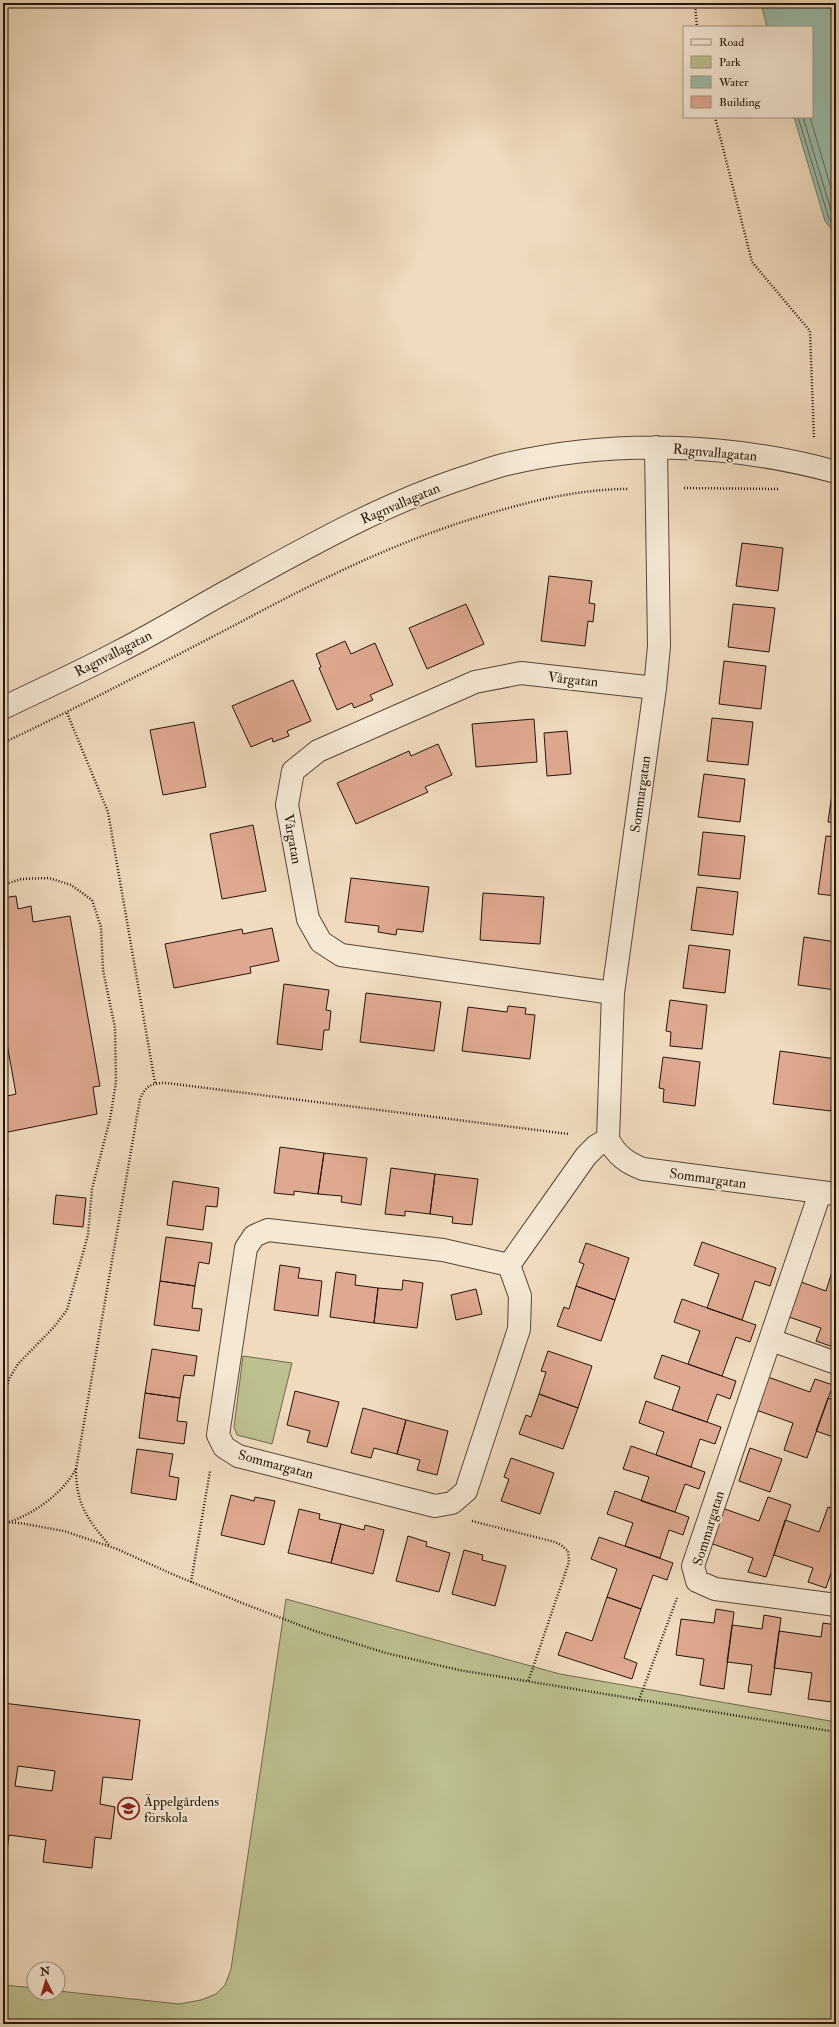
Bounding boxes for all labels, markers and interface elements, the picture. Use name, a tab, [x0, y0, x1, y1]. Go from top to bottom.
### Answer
legend	[683, 26, 813, 118]
text: Road	[719, 35, 744, 50]
text: Park	[719, 55, 741, 70]
text: Water	[718, 75, 749, 90]
text: Building	[719, 95, 762, 110]
street label: Ragnvallagatan	[672, 440, 758, 465]
street label: Ragnvallagatan	[358, 479, 442, 528]
street label: Ragnvallagatan	[72, 627, 155, 680]
street label: Vårgatan	[547, 668, 599, 691]
street label: Sommargatan	[627, 755, 654, 834]
street label: Vårgatan	[280, 813, 305, 865]
street label: Sommargatan	[668, 1165, 747, 1192]
street label: Sommargatan	[236, 1446, 315, 1483]
street label: Sommargatan	[689, 1489, 728, 1568]
place label: Äppelgårdens förskola	[143, 1793, 219, 1826]
school or university icon: Äppelgårdens förskola	[116, 1796, 142, 1822]
north arrow	[26, 1961, 66, 2001]
text: N	[39, 1965, 52, 1979]

